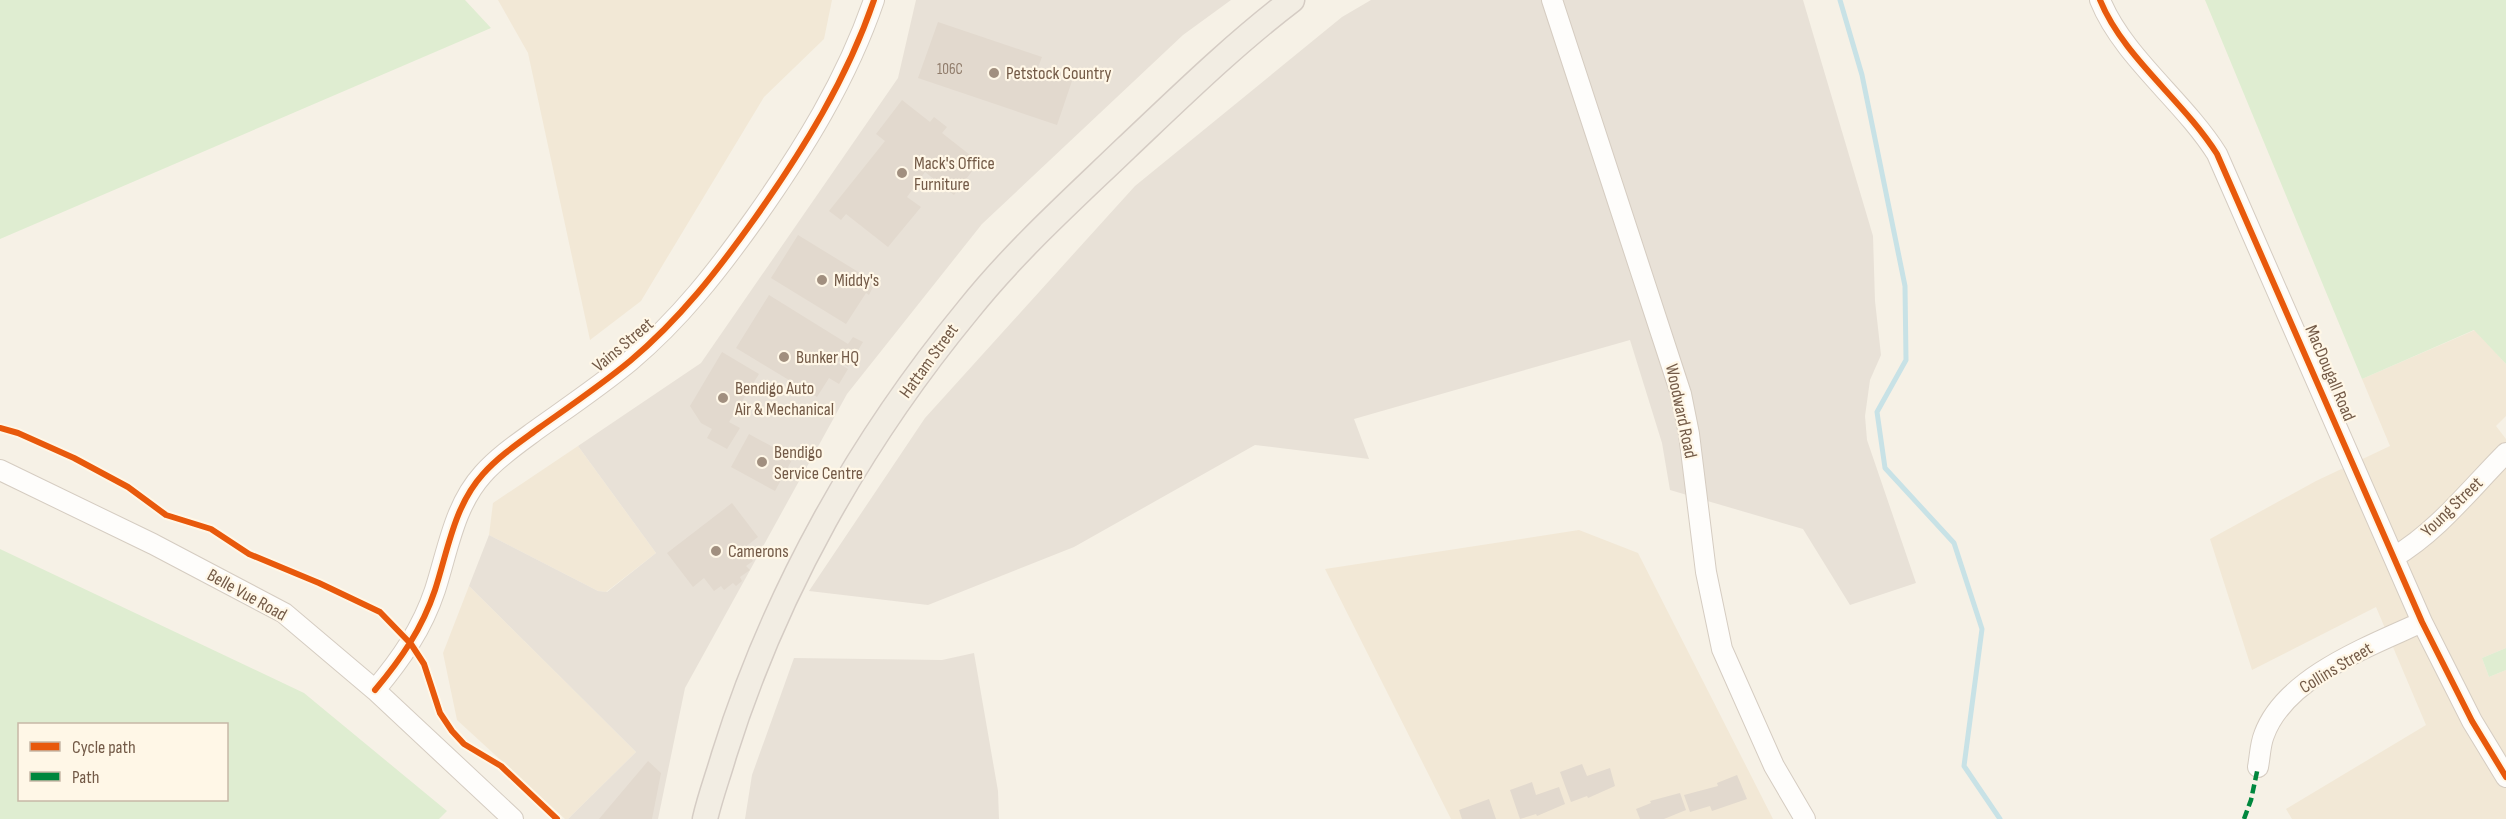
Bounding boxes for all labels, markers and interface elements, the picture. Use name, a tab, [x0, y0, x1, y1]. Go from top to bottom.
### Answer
house number: 106C	[937, 60, 963, 79]
place label: Petstock Country	[1006, 63, 1112, 84]
marker: Petstock Country	[987, 66, 1001, 80]
place label: Mack's Office Furniture	[914, 153, 995, 195]
marker: Mack's Office Furniture	[895, 166, 909, 180]
place label: Middy's	[834, 270, 879, 291]
marker: Middy's	[815, 273, 829, 287]
street label: Vains Street	[588, 313, 658, 376]
street label: Hattam Street	[895, 320, 963, 402]
street label: MacDougall Road	[2300, 322, 2360, 424]
place label: Bunker HQ	[796, 347, 859, 368]
marker: Bunker HQ	[777, 350, 791, 364]
street label: Woodward Road	[1661, 362, 1701, 460]
place label: Bendigo Auto Air & Mechanical	[734, 378, 834, 420]
marker: Bendigo Auto Air & Mechanical	[716, 391, 730, 405]
place label: Bendigo Service Centre	[774, 442, 863, 484]
marker: Bendigo Service Centre	[755, 455, 769, 469]
street label: Young Street	[2417, 472, 2487, 541]
place label: Camerons	[728, 541, 789, 562]
marker: Camerons	[709, 544, 723, 558]
street label: Belle Vue Road	[204, 565, 290, 625]
street label: Collins Street	[2296, 638, 2377, 698]
legend	[18, 723, 228, 801]
text: Cycle path	[72, 737, 136, 758]
text: Path	[72, 767, 100, 788]

